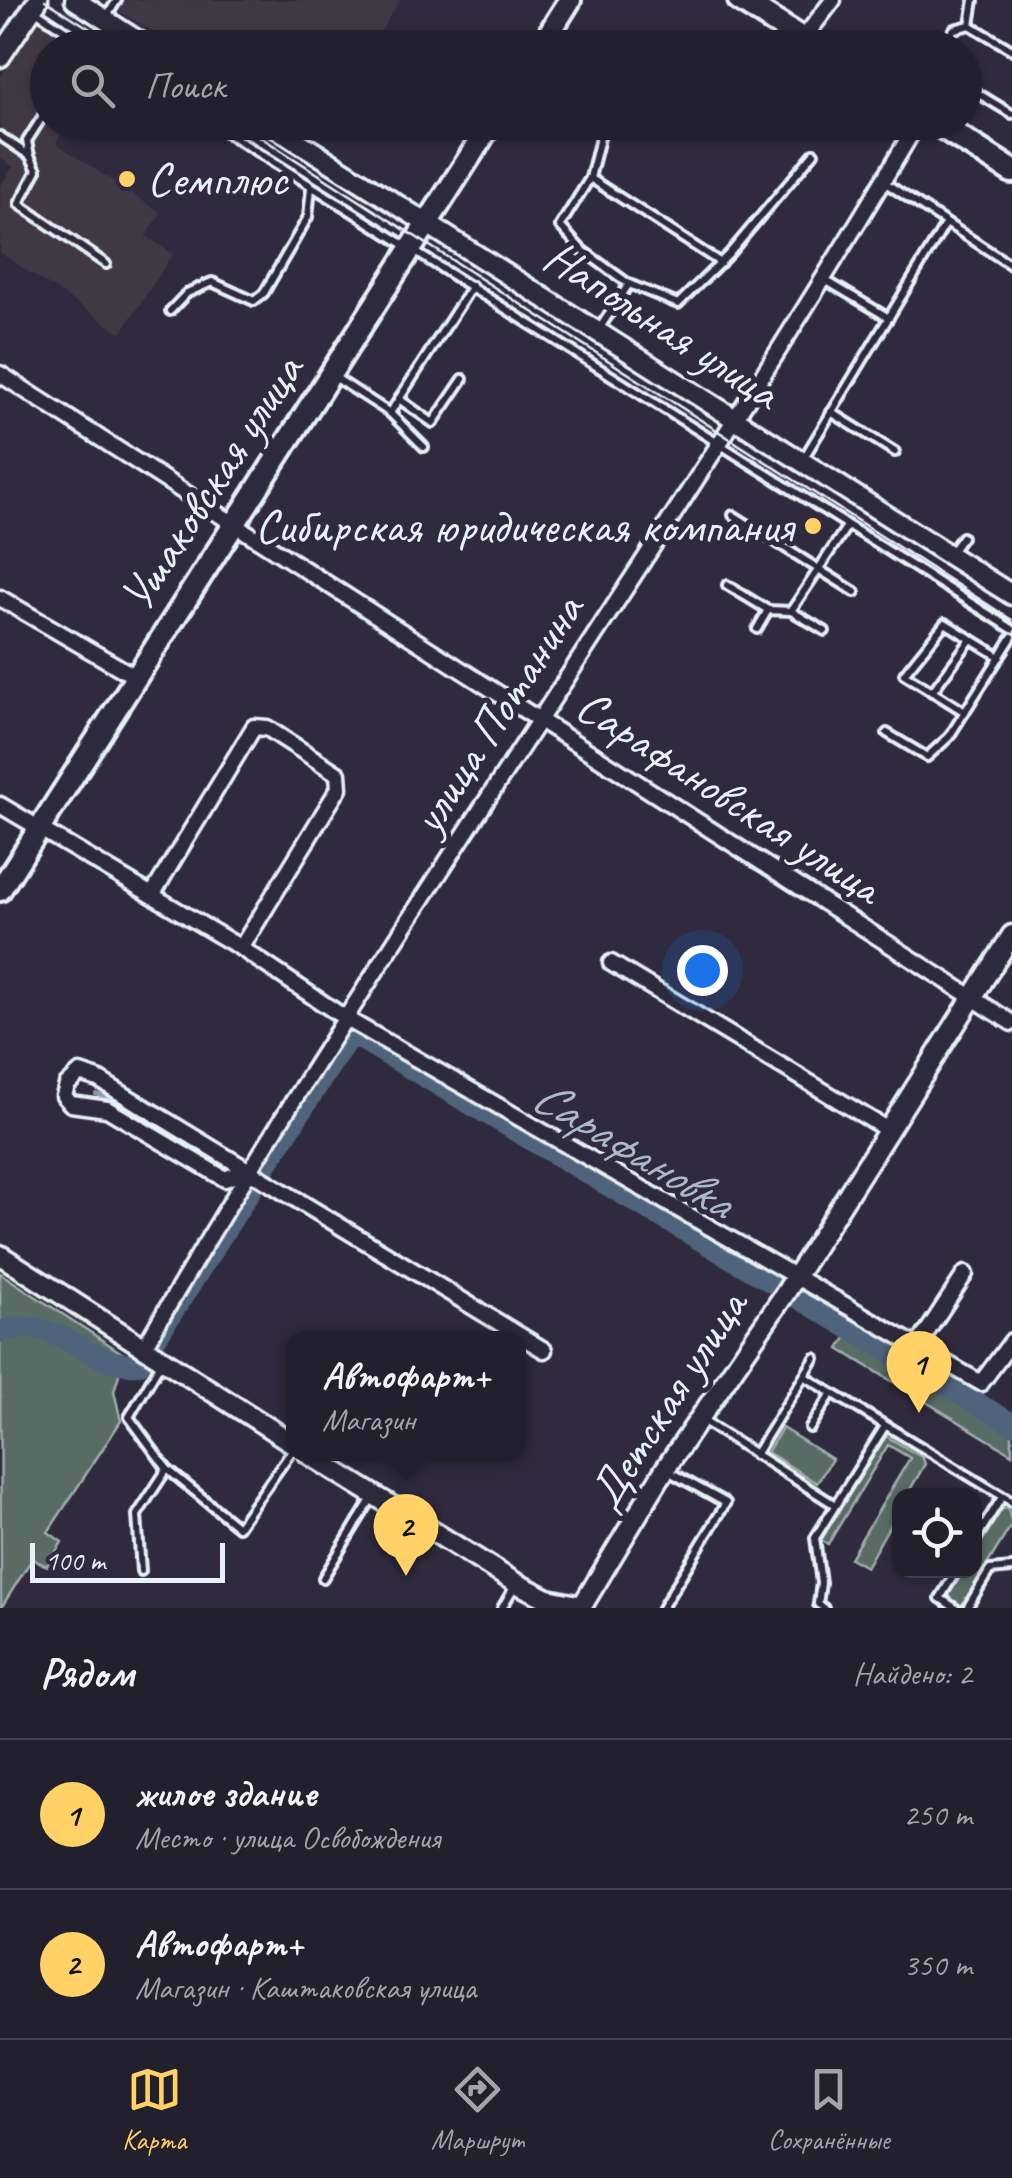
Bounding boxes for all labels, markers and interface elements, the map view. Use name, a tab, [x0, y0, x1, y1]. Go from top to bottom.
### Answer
search box	[30, 30, 982, 140]
icon: search	[65, 58, 120, 113]
text: Поиск	[145, 62, 225, 109]
place label: Семплюс	[147, 149, 290, 209]
marker: Семплюс	[116, 168, 138, 190]
street label: Напольная улица	[533, 226, 793, 424]
street label: Ушаковская улица	[106, 341, 318, 622]
place label: Сибирская юридическая компания	[255, 496, 796, 556]
marker: Сибирская юридическая компания	[802, 515, 824, 537]
street label: улица Потанина	[396, 581, 598, 847]
street label: Сарафановская улица	[565, 675, 896, 919]
your location	[677, 945, 728, 996]
water label: Сарафановка	[521, 1064, 748, 1234]
street label: Детская улица	[574, 1276, 762, 1521]
pin: 1	[886, 1330, 952, 1413]
popup	[286, 1331, 526, 1461]
text: Автофарт+	[322, 1352, 490, 1399]
text: Магазин	[322, 1399, 415, 1440]
map controls	[892, 1488, 982, 1578]
button: locate	[892, 1488, 982, 1578]
pin: 2	[374, 1494, 438, 1576]
scale bar	[30, 1538, 225, 1582]
text: 100 m	[45, 1543, 105, 1578]
text: Рядом	[40, 1647, 134, 1700]
text: Найдено: 2	[853, 1653, 972, 1694]
text: жилое здание	[135, 1770, 317, 1817]
text: 1	[65, 1794, 80, 1835]
text: 250 m	[903, 1794, 972, 1835]
text: Место · улица Освобождения	[135, 1817, 440, 1858]
text: Автофарт+	[135, 1920, 303, 1967]
text: 2	[65, 1944, 80, 1985]
text: 350 m	[903, 1944, 972, 1985]
text: Магазин · Каштаковская улица	[135, 1967, 476, 2008]
tab: Карта	[122, 2062, 186, 2157]
tab: Маршрут	[431, 2062, 523, 2157]
tab: Сохранённые	[768, 2062, 890, 2157]

